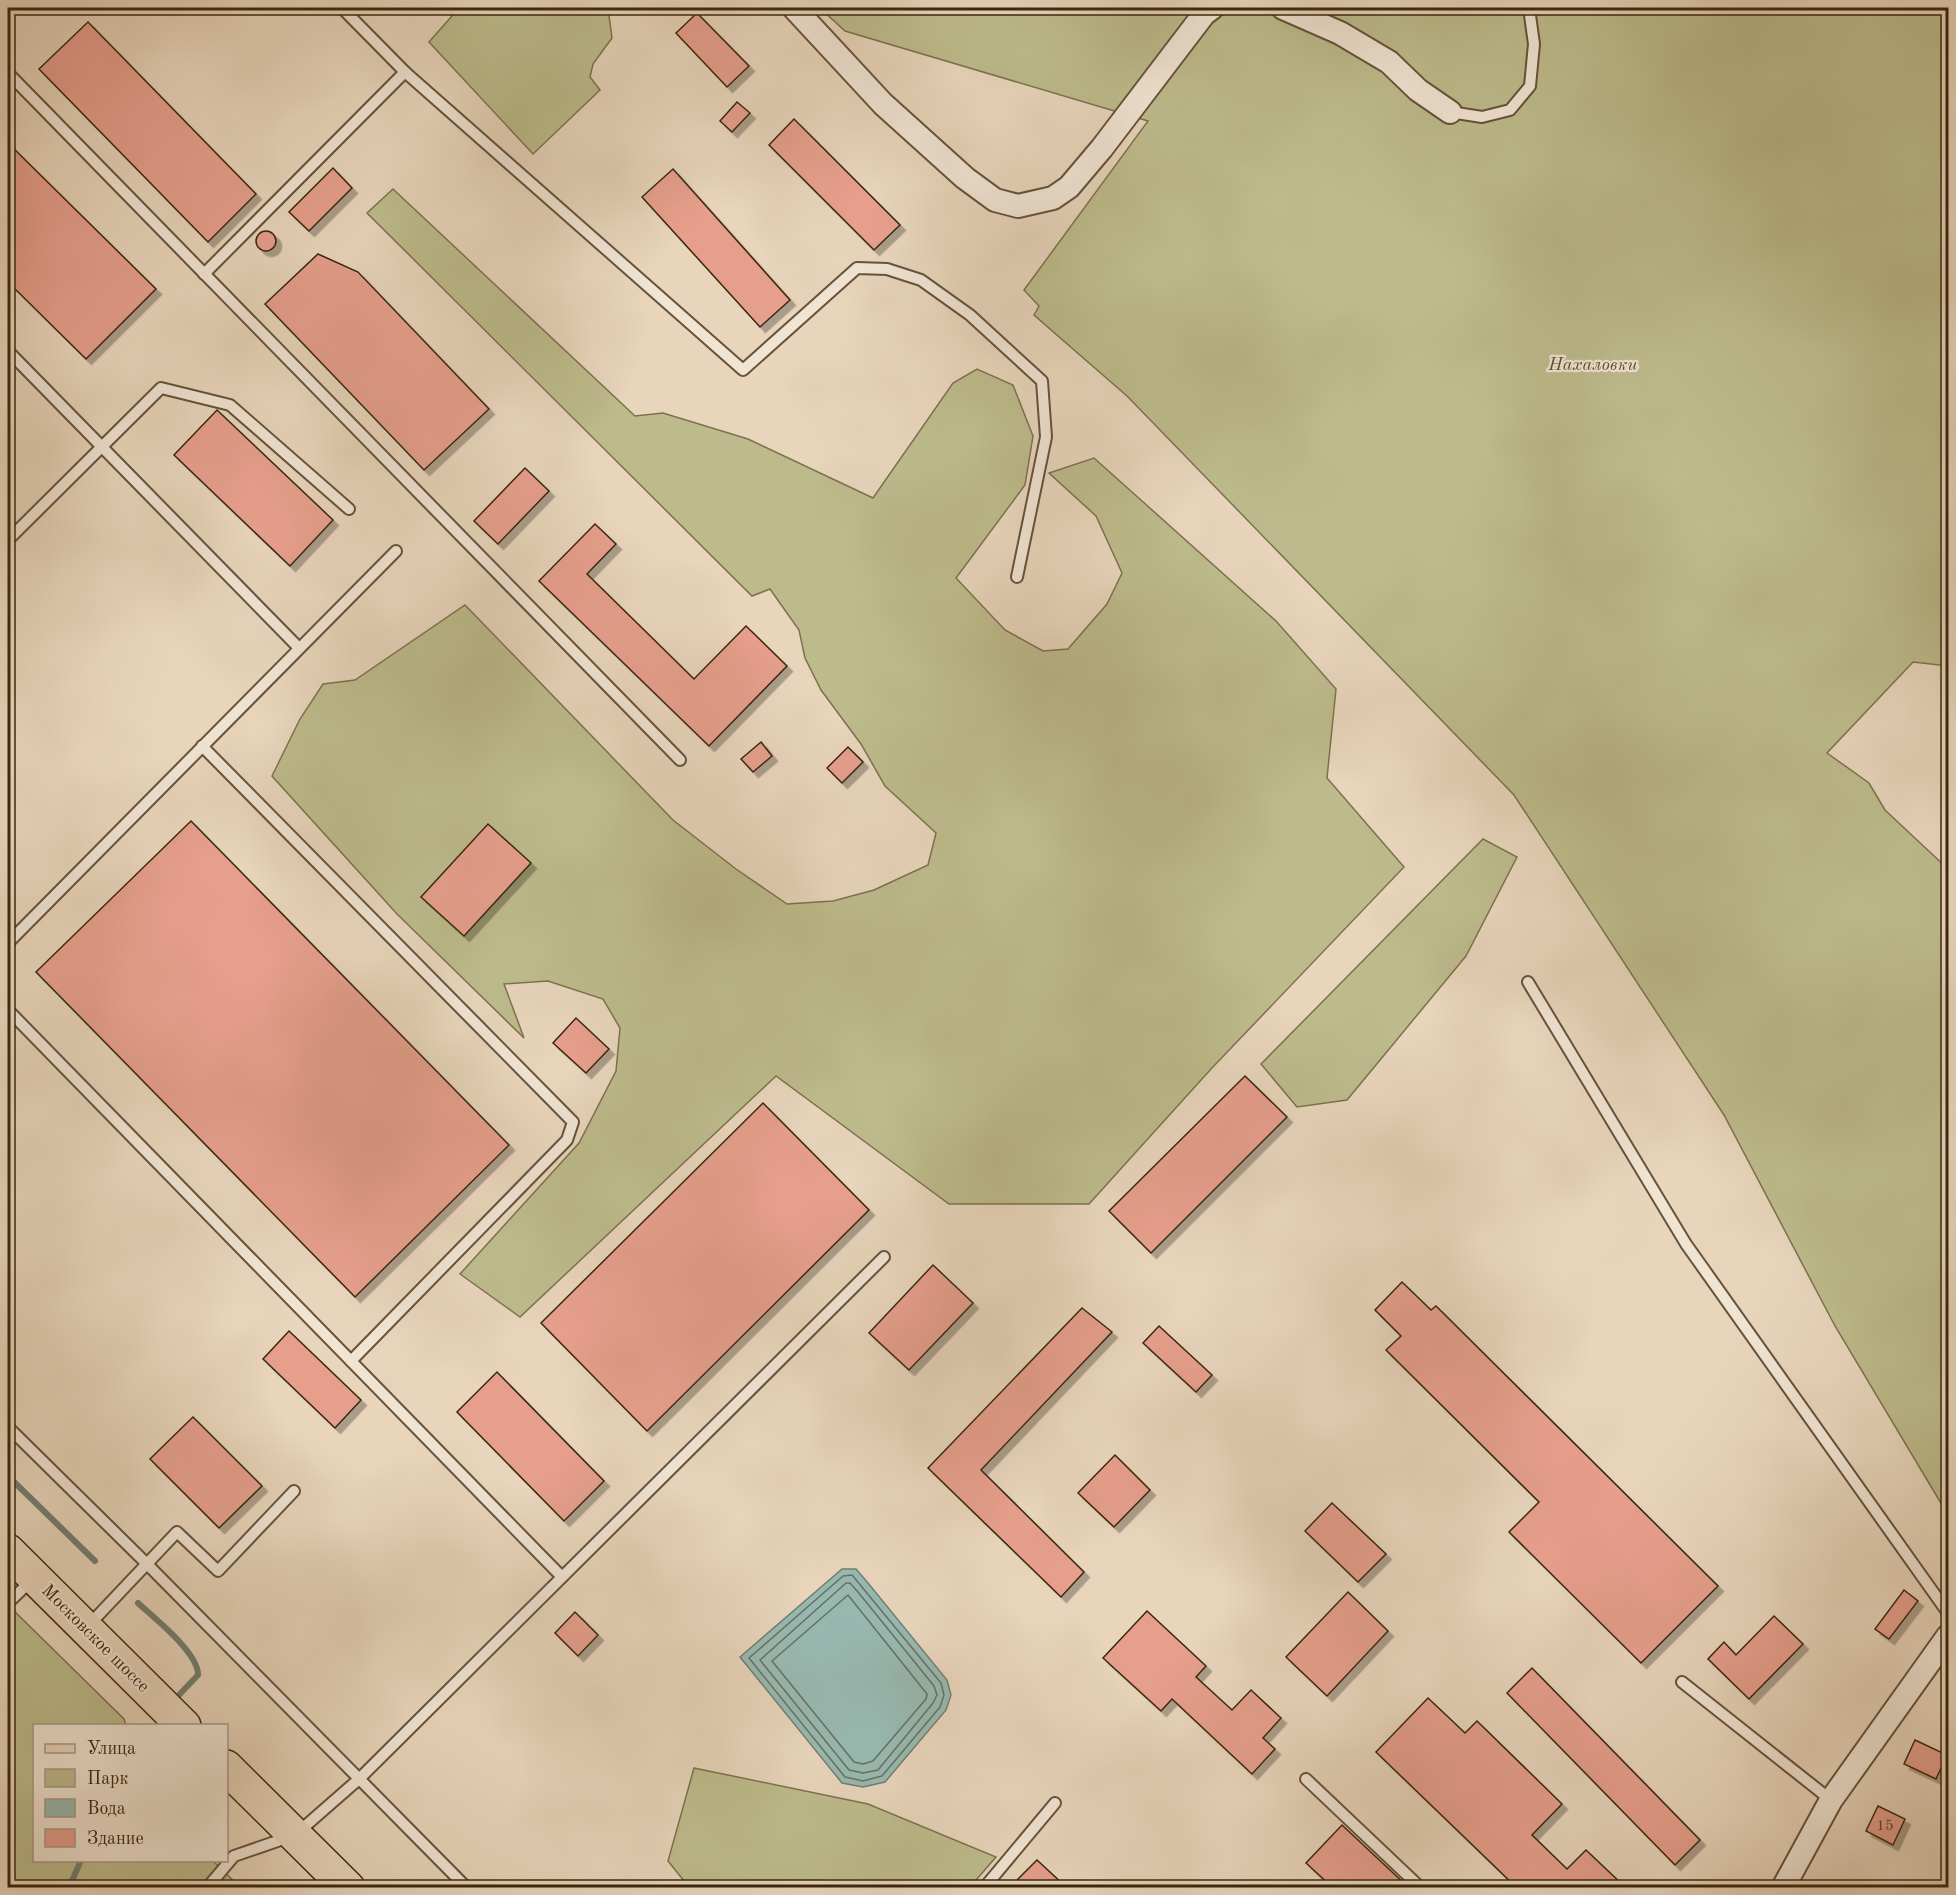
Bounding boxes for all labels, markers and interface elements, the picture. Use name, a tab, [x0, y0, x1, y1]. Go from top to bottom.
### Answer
park label: Нахаловки	[1547, 356, 1638, 374]
street label: Московское шоссе	[38, 1581, 153, 1696]
legend	[33, 1724, 228, 1862]
text: Улица	[87, 1740, 136, 1758]
text: Парк	[87, 1770, 128, 1788]
text: Вода	[87, 1800, 126, 1818]
house number: 15	[1876, 1819, 1894, 1834]
text: Здание	[87, 1830, 144, 1848]

